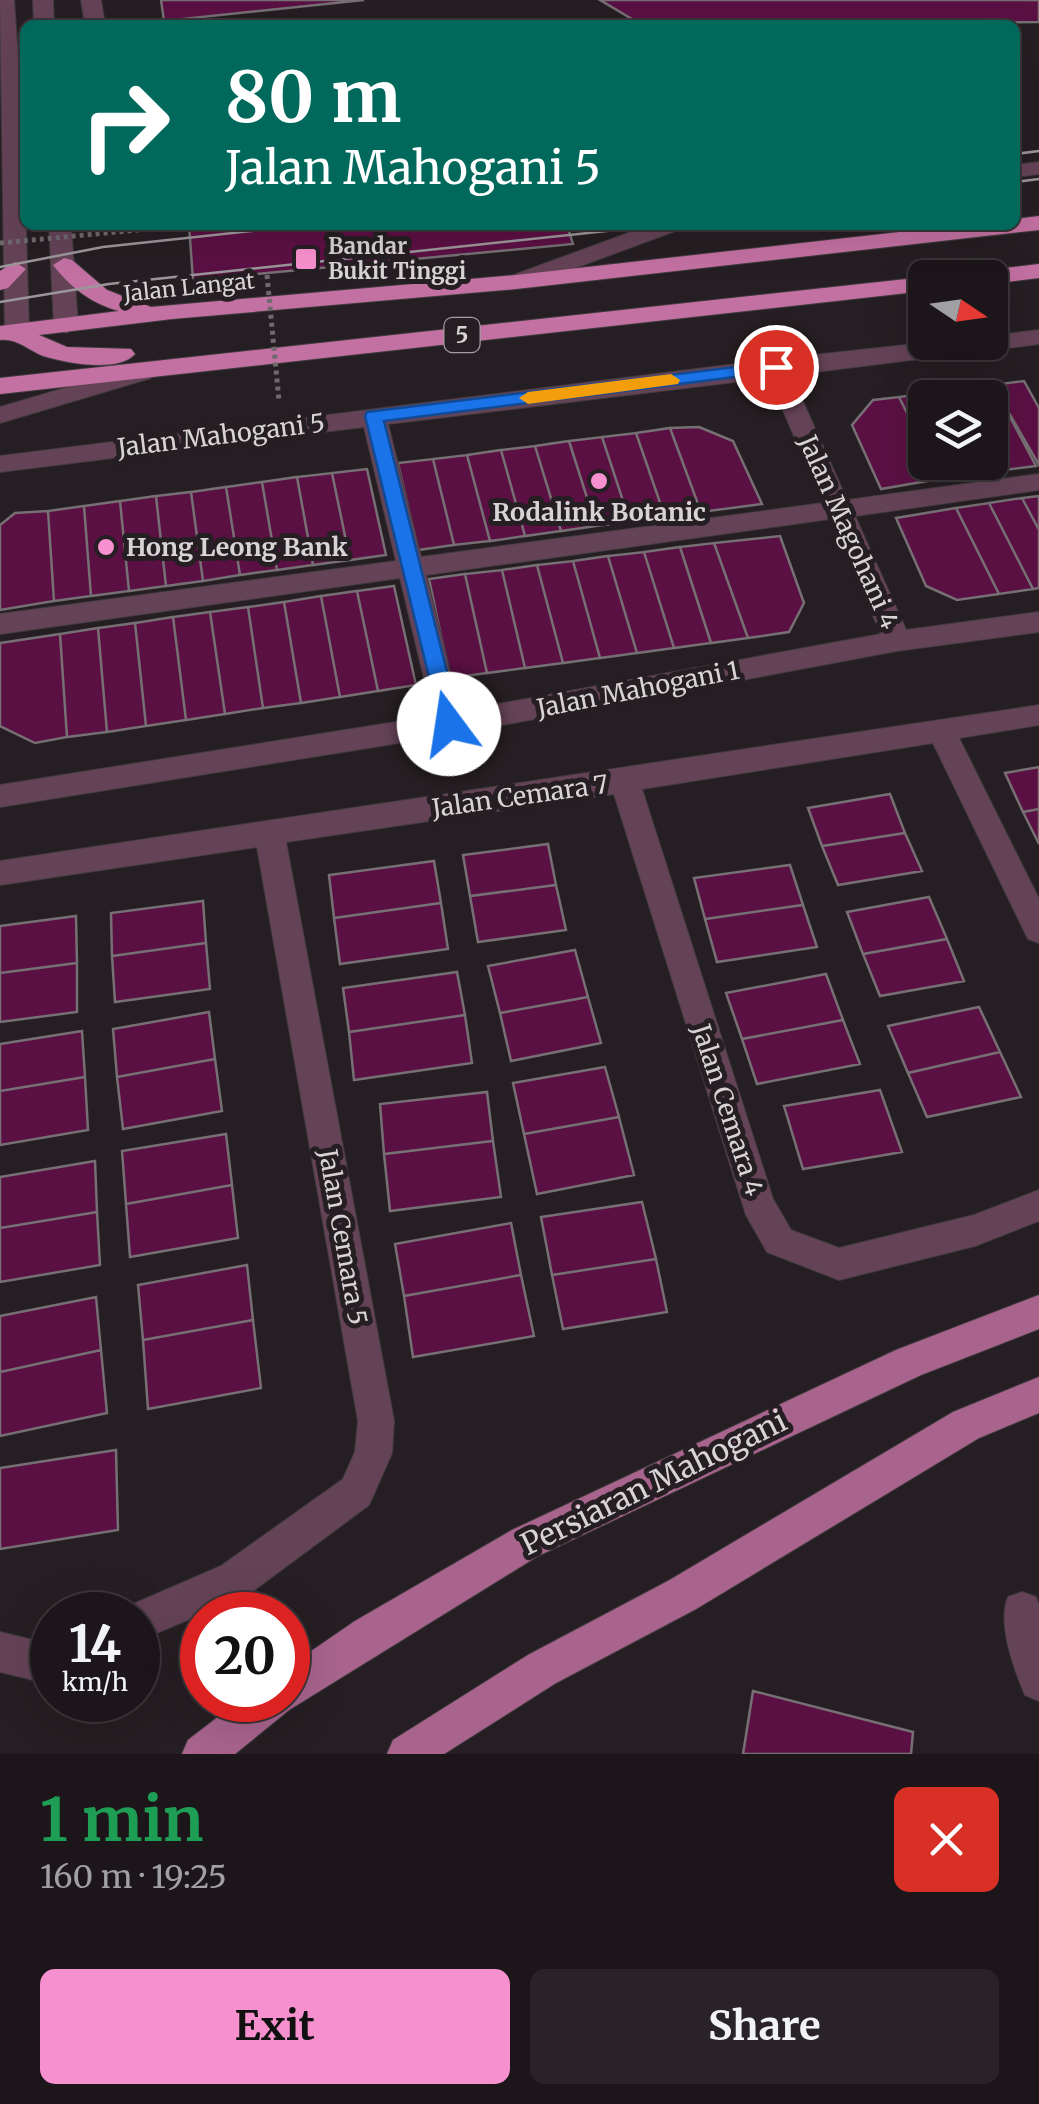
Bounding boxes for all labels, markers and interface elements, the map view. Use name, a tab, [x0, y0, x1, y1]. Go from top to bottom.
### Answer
text: 80 m	[225, 53, 401, 141]
icon: right	[60, 60, 190, 190]
text: Jalan Mahogani 5	[225, 140, 601, 196]
place label: Bandar Bukit Tinggi	[328, 232, 466, 285]
marker: Bandar Bukit Tinggi	[293, 246, 319, 272]
north arrow	[908, 260, 1008, 360]
map controls	[908, 260, 1008, 480]
street label: Jalan Langat	[121, 266, 256, 308]
road number: 5	[444, 318, 480, 352]
pin	[734, 325, 819, 410]
icon: arrive	[749, 340, 804, 395]
button: layers	[908, 380, 1008, 480]
street label: Jalan Mahogani 5	[114, 406, 327, 464]
street label: Jalan Magohani 4	[791, 429, 906, 634]
marker: Rodalink Botanic	[588, 470, 610, 492]
place label: Rodalink Botanic	[492, 496, 706, 528]
place label: Hong Leong Bank	[126, 531, 349, 563]
marker: Hong Leong Bank	[95, 536, 117, 558]
street label: Jalan Mahogani 1	[533, 654, 742, 724]
position arrow	[397, 672, 501, 776]
street label: Jalan Cemara 7	[429, 768, 610, 824]
street label: Jalan Cemara 4	[685, 1019, 771, 1200]
street label: Jalan Cemara 5	[312, 1146, 374, 1327]
street label: Persiaran Mahogani	[514, 1401, 793, 1563]
speed limit sign: 20	[180, 1592, 310, 1722]
text: 14	[69, 1613, 121, 1676]
text: km/h	[62, 1666, 128, 1698]
text: 1 min	[40, 1782, 203, 1857]
button: close	[894, 1787, 999, 1892]
text: 160 m · 19:25	[40, 1857, 227, 1897]
button: Exit	[40, 1969, 510, 2084]
button: Share	[530, 1969, 999, 2084]

